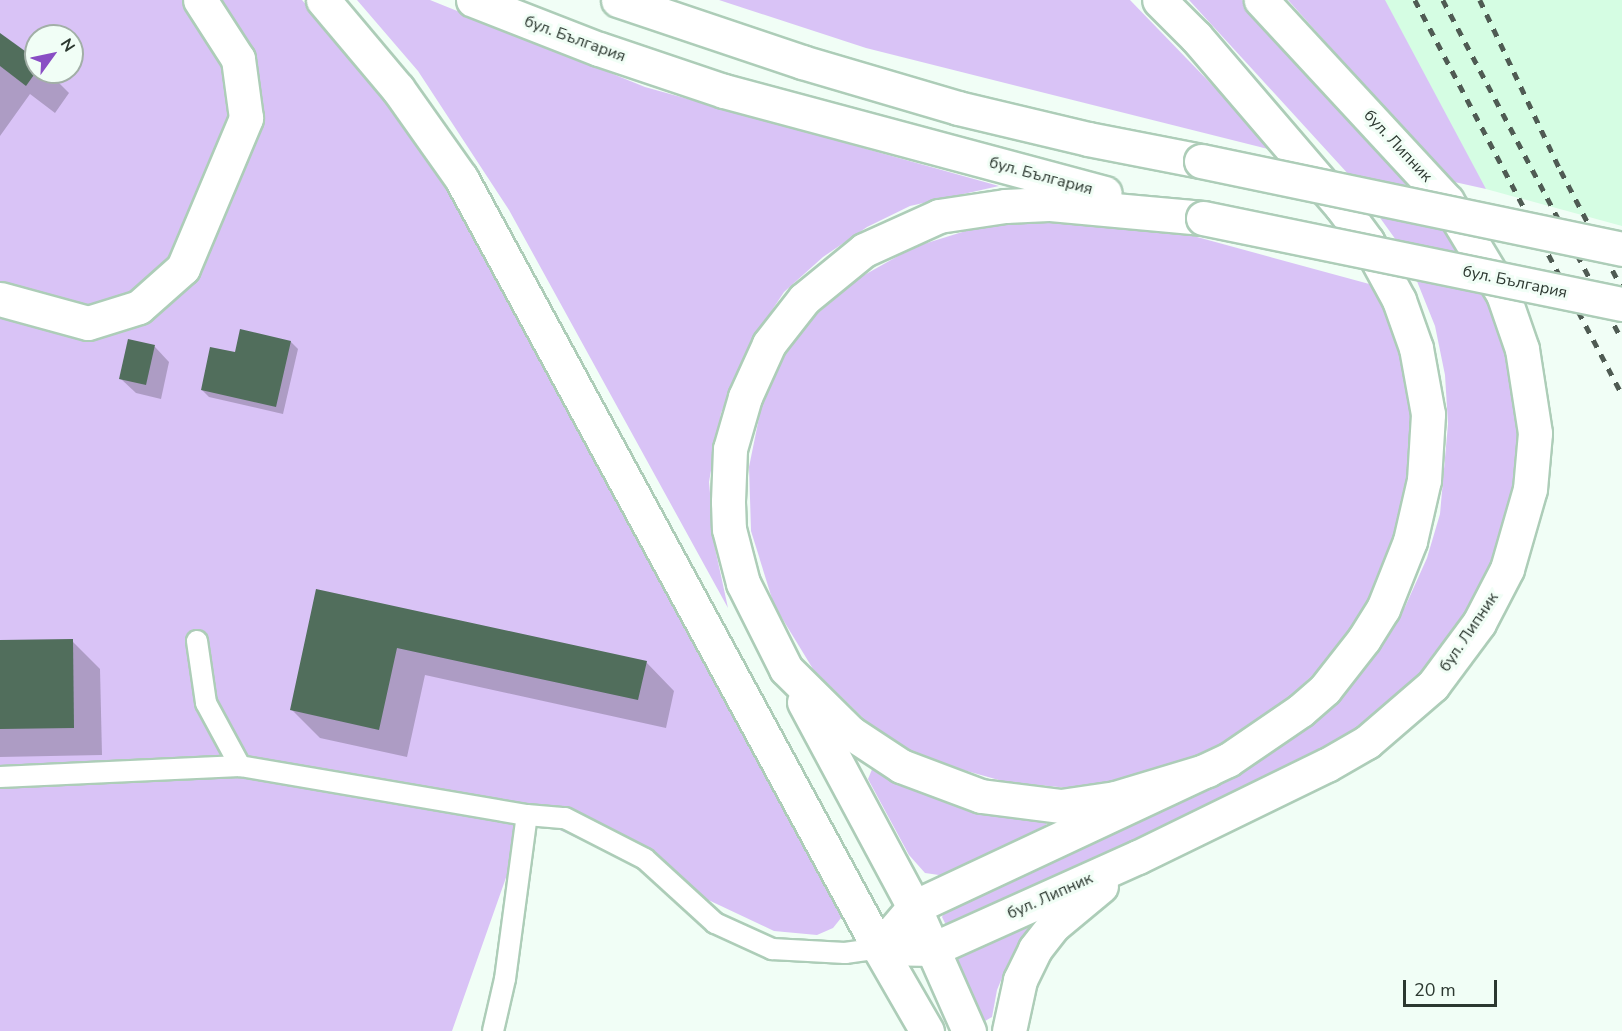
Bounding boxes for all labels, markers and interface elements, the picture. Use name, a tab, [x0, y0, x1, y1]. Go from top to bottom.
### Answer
street label: бул. България	[522, 12, 628, 66]
north arrow	[24, 24, 84, 84]
text: N	[55, 34, 80, 56]
street label: бул. Липник	[1360, 106, 1436, 186]
street label: бул. България	[987, 153, 1095, 199]
street label: бул. България	[1461, 262, 1569, 302]
street label: бул. Липник	[1435, 589, 1503, 675]
street label: бул. Липник	[1004, 869, 1096, 923]
scale bar	[1406, 968, 1500, 1006]
text: 20 m	[1414, 978, 1456, 1002]

